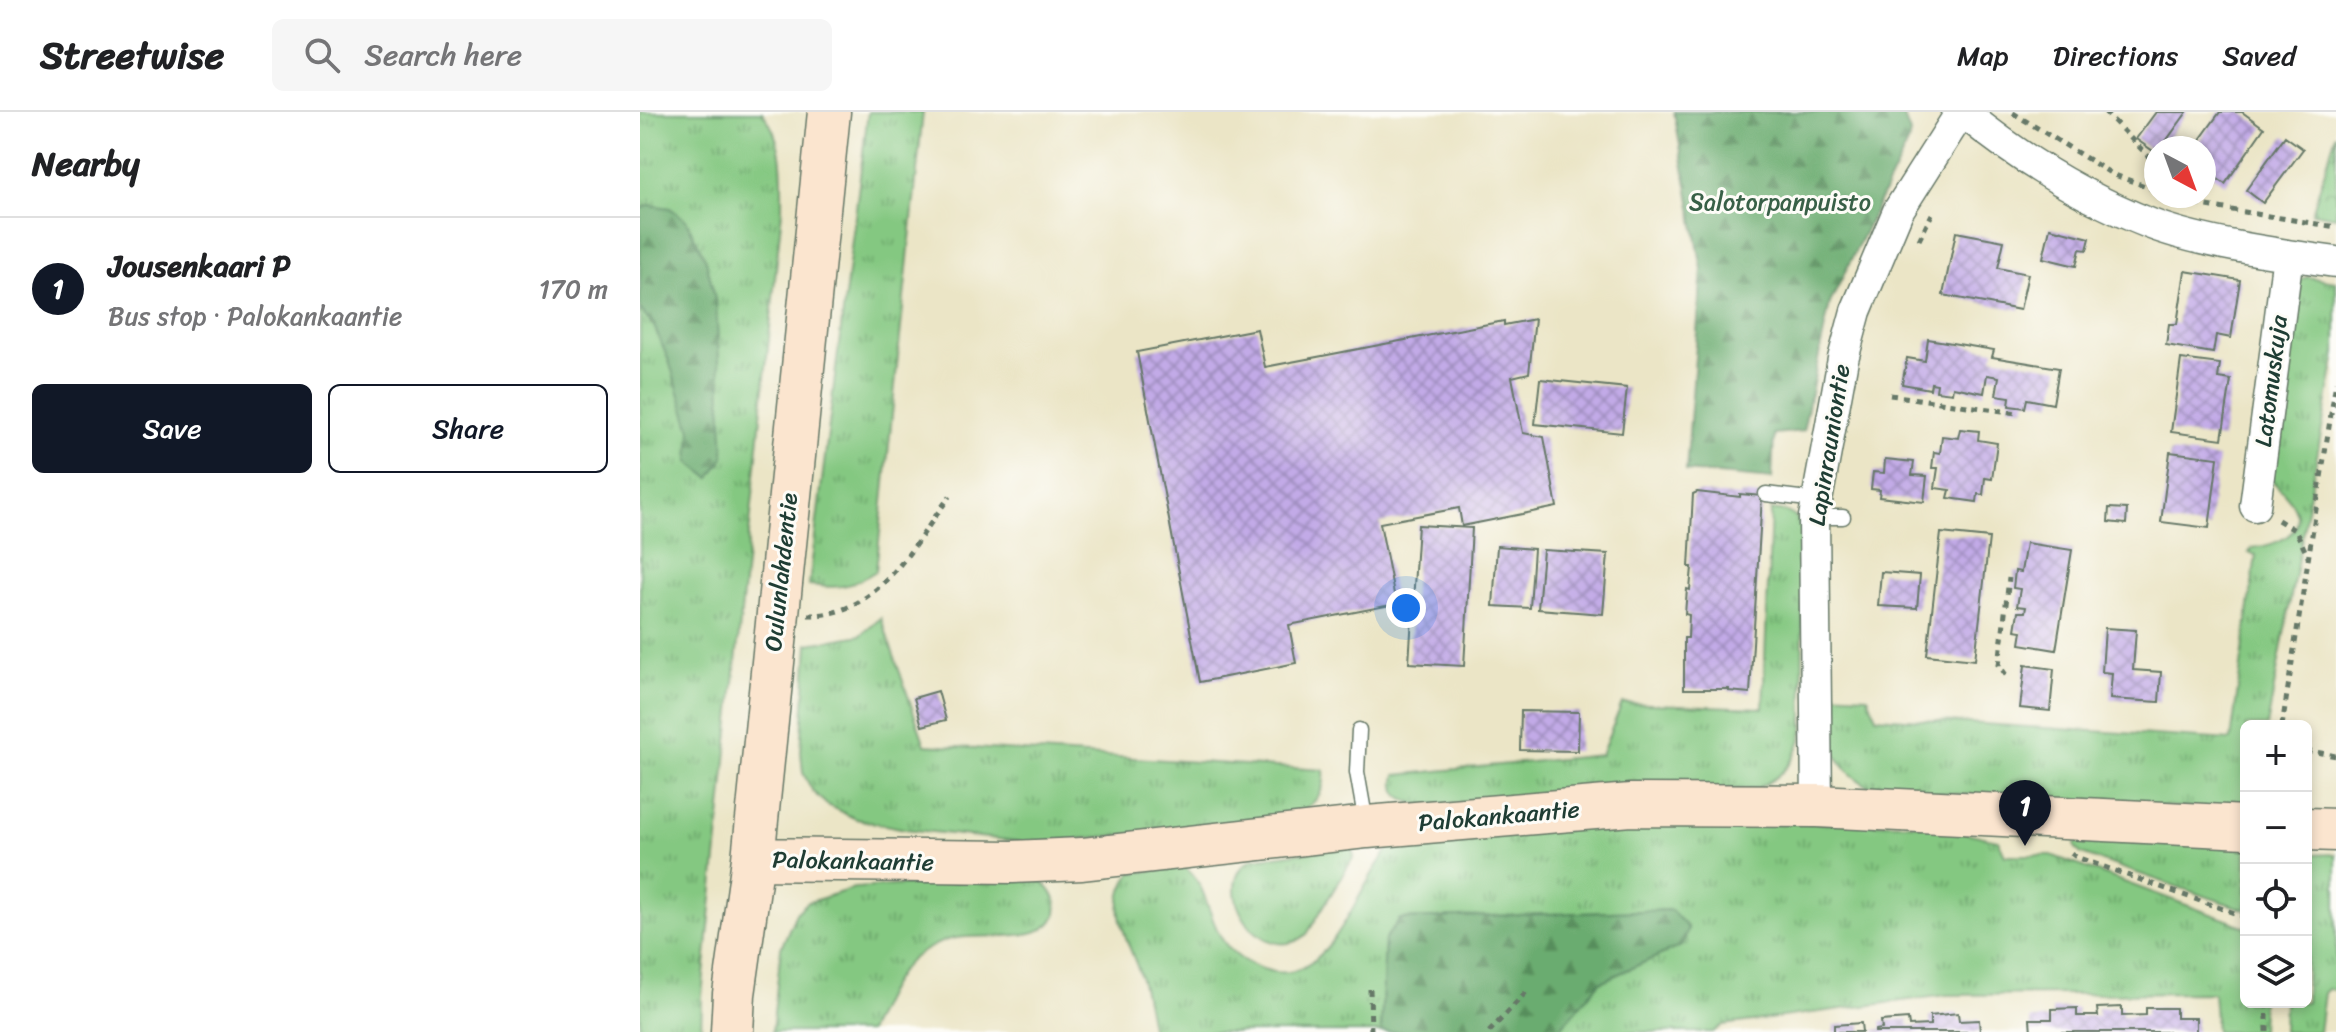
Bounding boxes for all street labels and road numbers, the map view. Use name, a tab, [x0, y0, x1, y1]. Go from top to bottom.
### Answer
street label: Latomuskuja	[2242, 312, 2300, 449]
street label: Lapinrauniontie	[1795, 361, 1863, 529]
street label: Oulunlahdentie	[752, 490, 810, 653]
street label: Palokankaantie	[1417, 788, 1581, 844]
street label: Palokankaantie	[772, 839, 934, 883]

